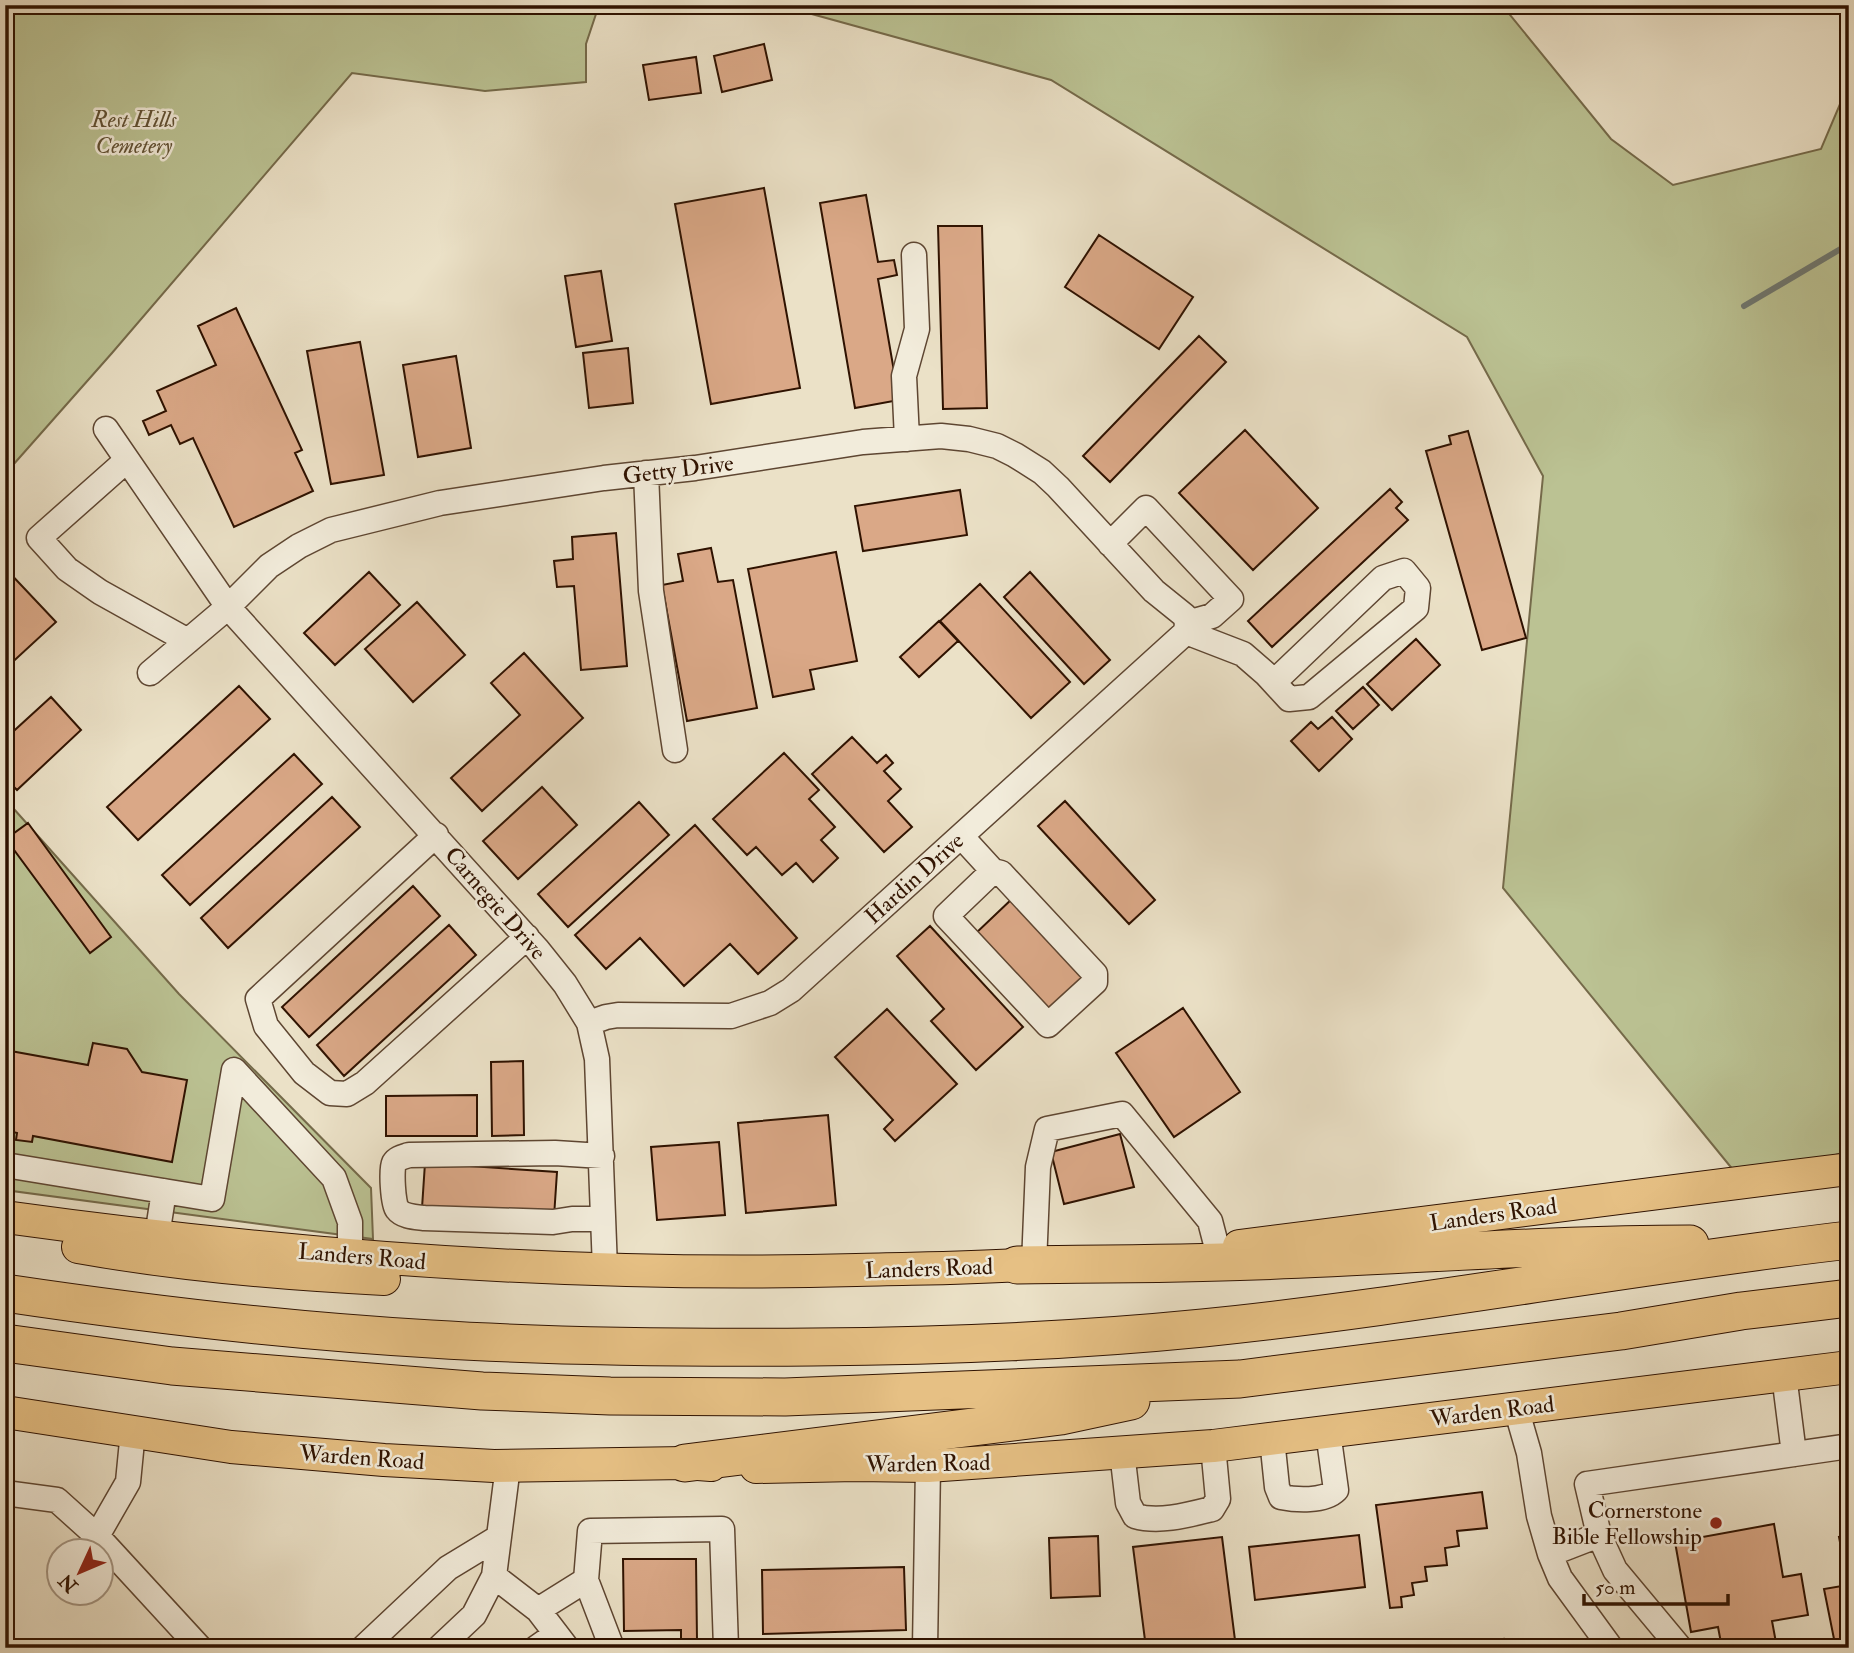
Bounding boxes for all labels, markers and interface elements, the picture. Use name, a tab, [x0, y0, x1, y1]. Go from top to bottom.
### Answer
park label: Rest Hills Cemetery	[91, 105, 177, 160]
street label: Getty Drive	[621, 448, 736, 491]
street label: Hardin Drive	[859, 826, 970, 930]
street label: Carnegie Drive	[439, 841, 553, 966]
street label: Landers Road	[1428, 1191, 1559, 1238]
street label: Landers Road	[297, 1236, 427, 1277]
street label: Landers Road	[864, 1252, 994, 1285]
street label: Warden Road	[1427, 1389, 1556, 1434]
street label: Warden Road	[298, 1439, 425, 1476]
street label: Warden Road	[864, 1448, 991, 1479]
place label: Cornerstone Bible Fellowship	[1552, 1496, 1702, 1552]
marker: Cornerstone Bible Fellowship	[1708, 1515, 1724, 1531]
north arrow	[46, 1538, 116, 1608]
scale bar	[1584, 1562, 1728, 1606]
text: N	[53, 1568, 84, 1598]
text: 50 m	[1595, 1574, 1636, 1601]

